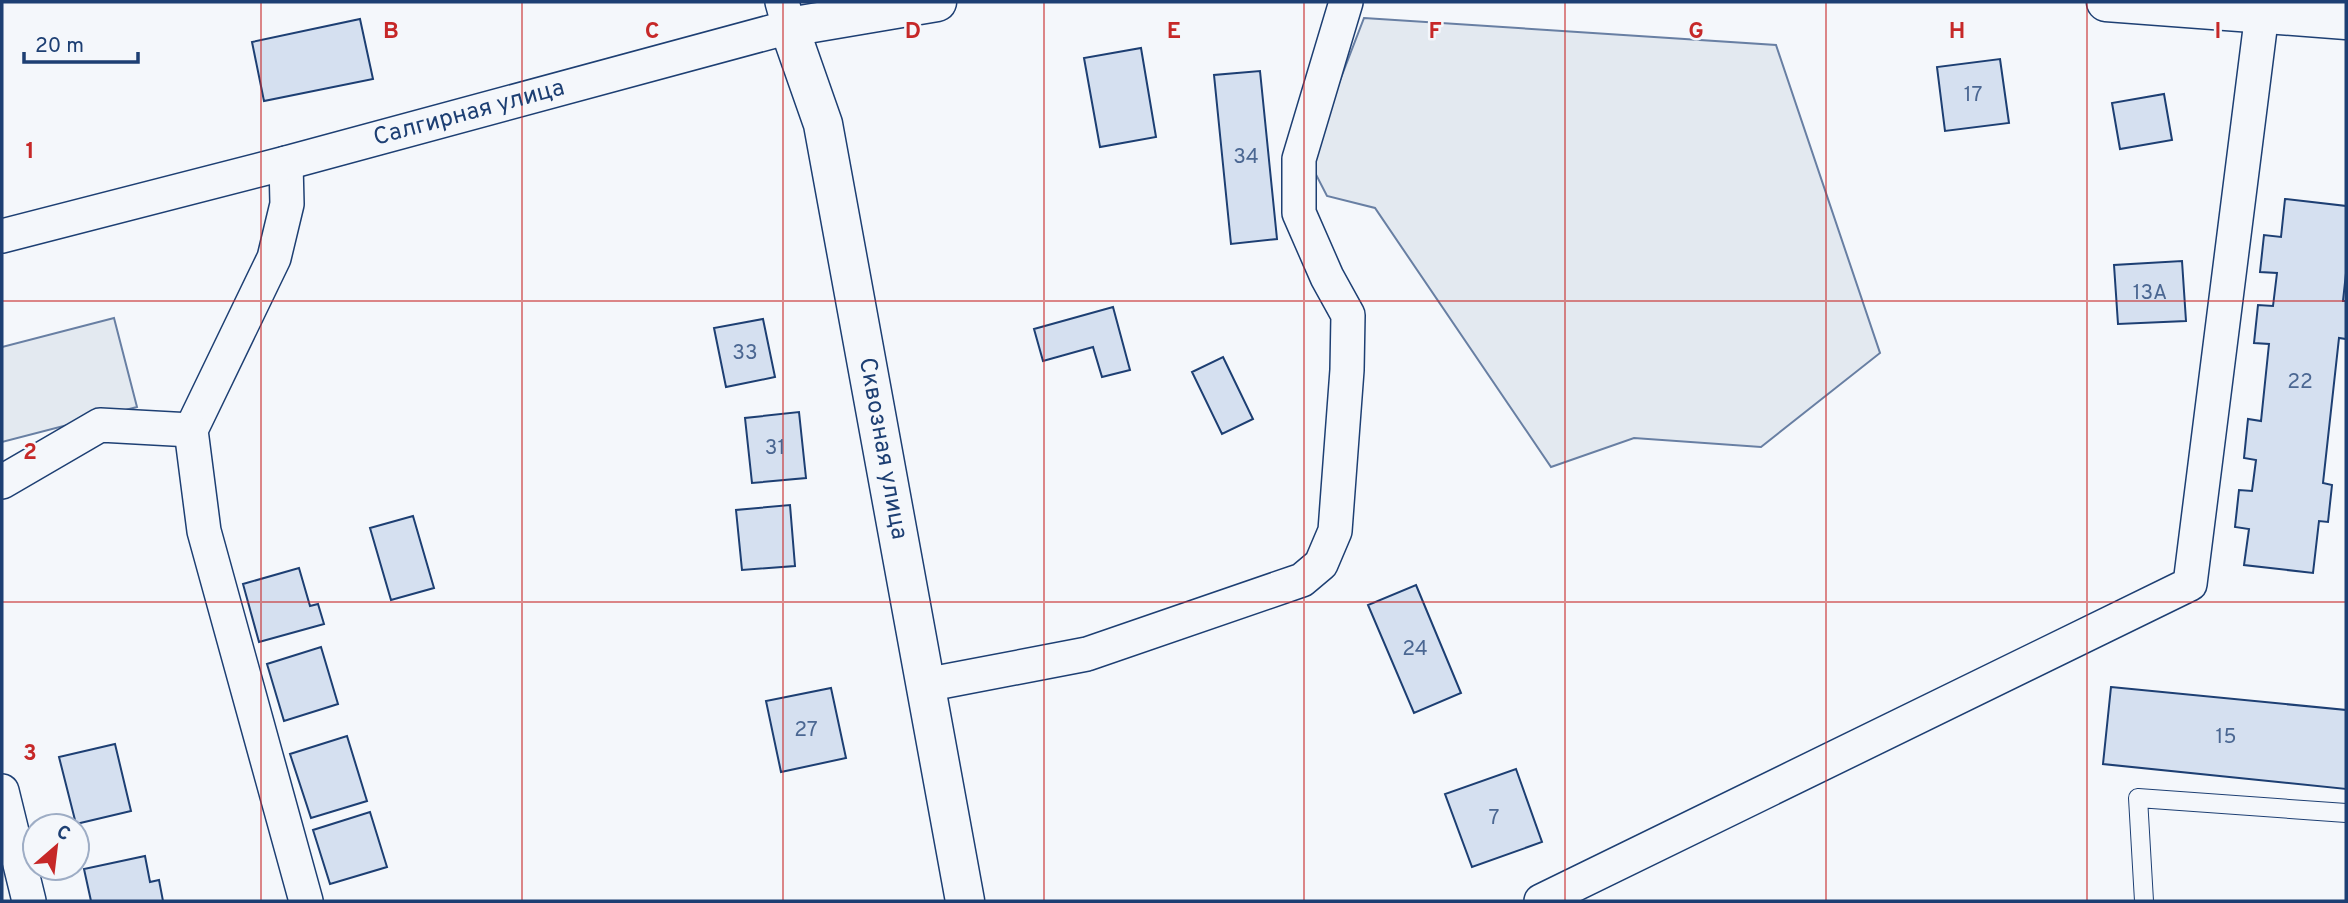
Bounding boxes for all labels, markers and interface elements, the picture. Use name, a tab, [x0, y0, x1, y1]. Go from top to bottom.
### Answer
text: B	[383, 18, 399, 47]
text: C	[645, 18, 659, 47]
text: D	[905, 18, 921, 47]
text: E	[1167, 18, 1181, 47]
text: F	[1428, 18, 1442, 47]
text: G	[1688, 18, 1704, 47]
text: H	[1949, 18, 1965, 47]
text: I	[2215, 18, 2221, 47]
scale bar	[24, 21, 138, 65]
text: 20 m	[35, 33, 84, 60]
street label: Салгирная улица	[370, 73, 568, 154]
house number: 17	[1964, 82, 1982, 109]
text: 1	[25, 138, 35, 167]
house number: 34	[1233, 144, 1259, 171]
house number: 13А	[2133, 280, 2167, 307]
house number: 33	[732, 340, 758, 367]
street label: Сквозная улица	[851, 355, 914, 542]
house number: 22	[2287, 369, 2313, 396]
house number: 31	[765, 435, 785, 462]
text: 2	[23, 439, 37, 468]
house number: 24	[1402, 636, 1428, 663]
house number: 27	[794, 717, 818, 744]
house number: 15	[2216, 724, 2236, 751]
text: 3	[23, 740, 37, 769]
house number: 7	[1489, 805, 1500, 832]
north arrow	[21, 812, 91, 882]
text: С	[52, 820, 74, 847]

